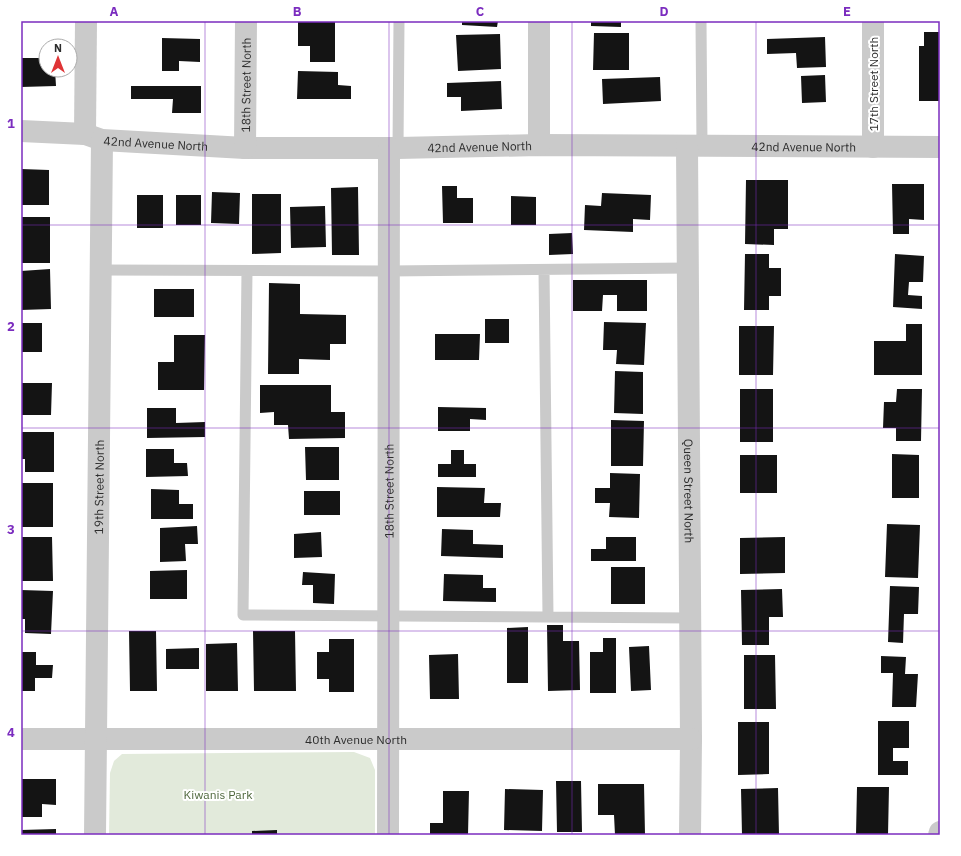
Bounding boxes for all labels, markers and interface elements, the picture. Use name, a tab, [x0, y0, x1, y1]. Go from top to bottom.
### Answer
text: A	[110, 3, 119, 20]
text: B	[293, 3, 302, 20]
text: C	[476, 3, 485, 20]
text: D	[659, 3, 669, 20]
text: E	[843, 3, 851, 20]
street label: 17th Street North	[866, 37, 881, 131]
north arrow	[38, 38, 78, 78]
street label: 18th Street North	[238, 38, 253, 132]
text: N	[54, 41, 62, 55]
text: 1	[7, 115, 15, 132]
street label: 42nd Avenue North	[103, 133, 209, 153]
street label: 42nd Avenue North	[427, 138, 532, 155]
street label: 42nd Avenue North	[751, 139, 856, 154]
text: 2	[7, 318, 15, 335]
street label: Queen Street North	[681, 439, 697, 543]
street label: 19th Street North	[91, 440, 106, 535]
street label: 18th Street North	[381, 444, 396, 538]
text: 3	[7, 521, 15, 538]
text: 4	[7, 724, 15, 741]
street label: 40th Avenue North	[305, 732, 407, 747]
park label: Kiwanis Park	[184, 787, 253, 802]

